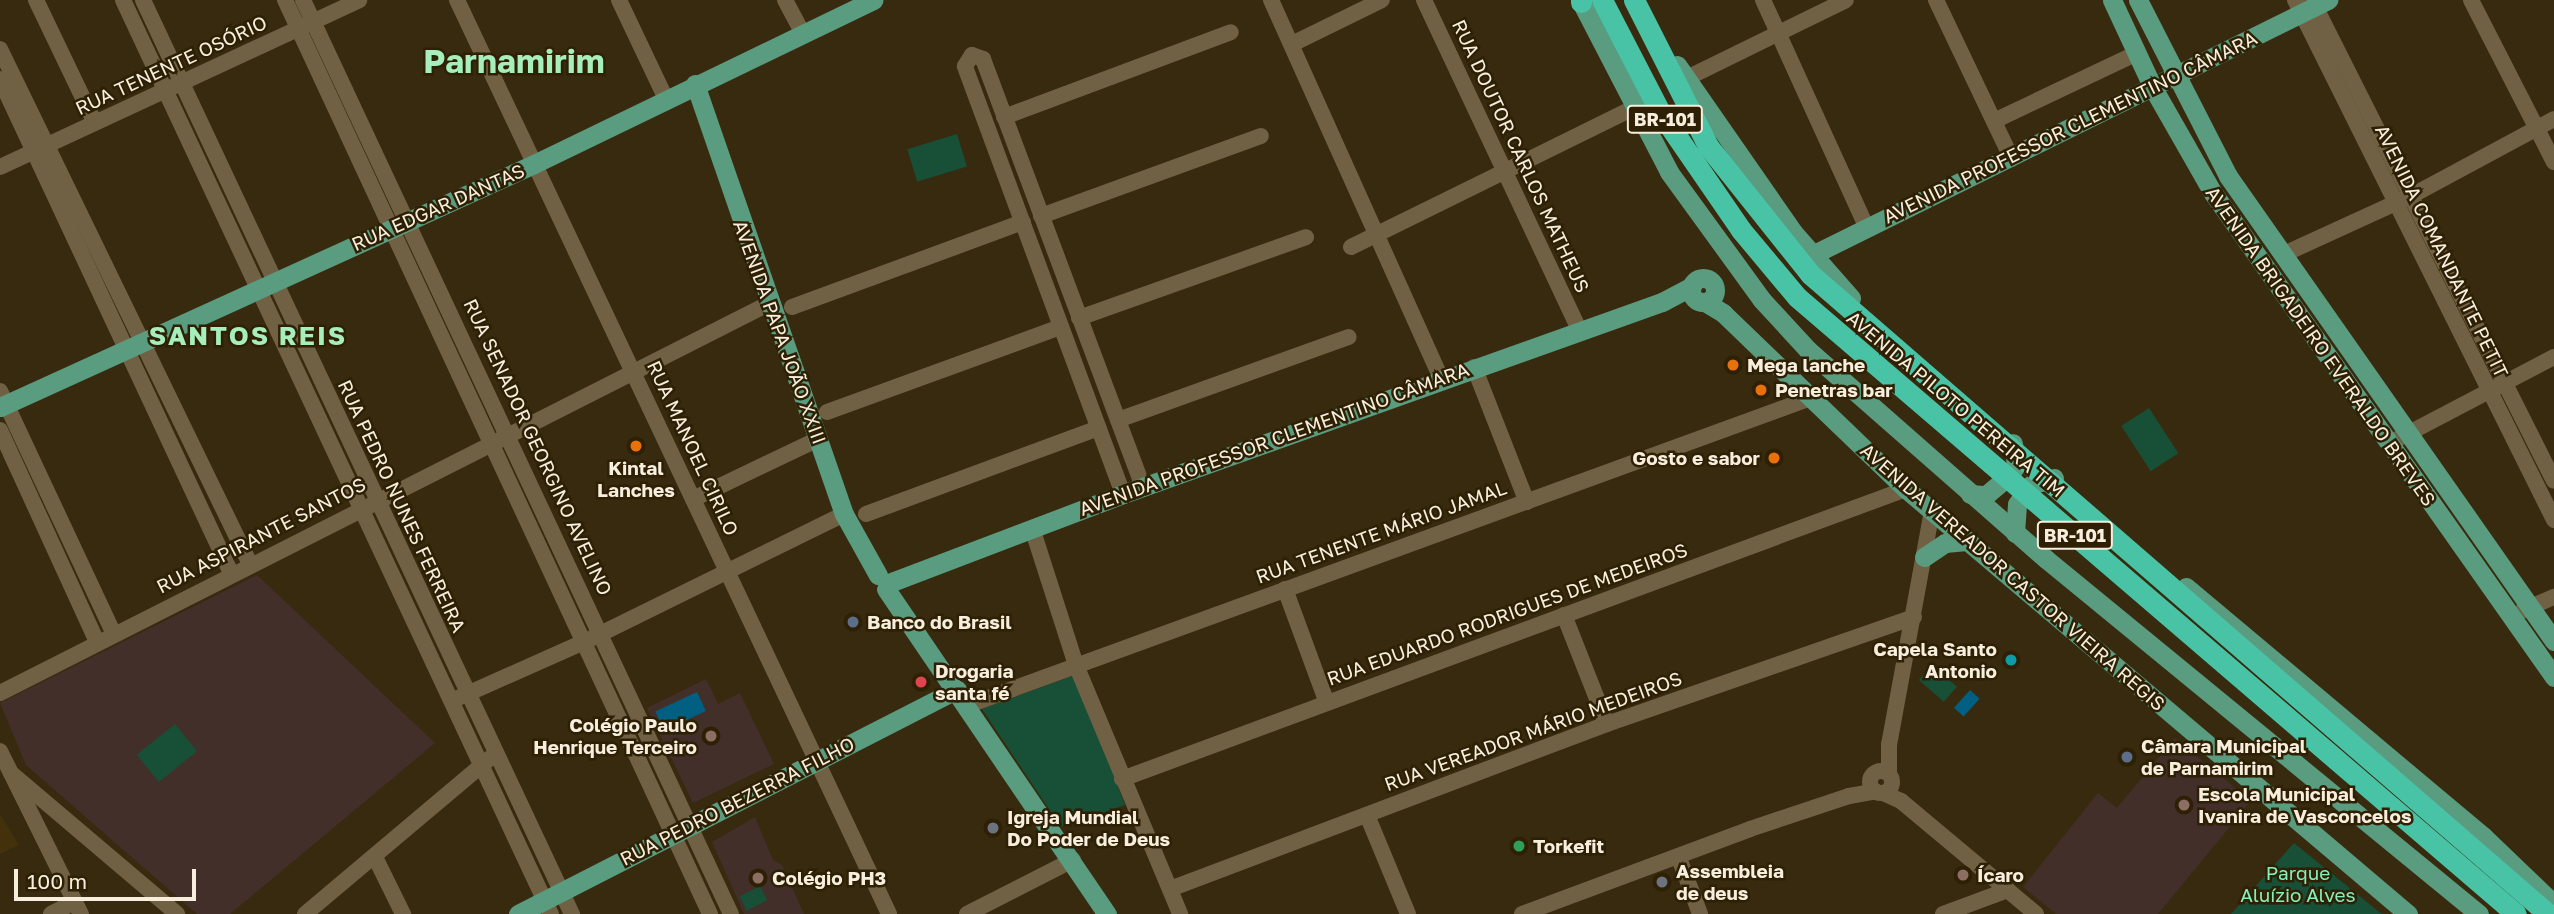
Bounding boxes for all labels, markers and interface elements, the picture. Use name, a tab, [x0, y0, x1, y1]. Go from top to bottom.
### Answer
street label: RUA TENENTE OSÓRIO	[72, 11, 270, 119]
street label: RUA DOUTOR CARLOS MATHEUS	[1448, 16, 1594, 296]
street label: AVENIDA PROFESSOR CLEMENTINO CÂMARA	[1879, 26, 2261, 228]
district label: Parnamirim	[423, 41, 605, 81]
road number: BR-101	[1626, 104, 1704, 134]
street label: AVENIDA COMANDANTE PETIT	[2371, 121, 2513, 381]
street label: RUA EDGAR DANTAS	[348, 159, 528, 255]
street label: AVENIDA BRIGADEIRO EVERALDO BREVES	[2201, 182, 2441, 510]
street label: AVENIDA PAPA JOÃO XXIII	[729, 217, 831, 447]
street label: RUA SENADOR GEORGINO AVELINO	[459, 295, 617, 599]
street label: AVENIDA PILOTO PEREIRA TIM	[1842, 306, 2070, 502]
district label: SANTOS REIS	[150, 320, 346, 352]
place label: Mega lanche	[1747, 354, 1865, 376]
street label: RUA MANOEL CIRILO	[642, 357, 744, 539]
marker: Mega lanche	[1725, 357, 1741, 373]
street label: AVENIDA PROFESSOR CLEMENTINO CÂMARA	[1076, 358, 1472, 520]
street label: RUA PEDRO NUNES FERREIRA	[333, 376, 471, 636]
place label: Penetras bar	[1775, 379, 1893, 401]
marker: Penetras bar	[1753, 382, 1769, 398]
marker: Kintal Lanches	[628, 438, 644, 454]
street label: AVENIDA VEREADOR CASTOR VIEIRA REGIS	[1856, 439, 2170, 715]
place label: Gosto e sabor	[1632, 447, 1760, 469]
marker: Gosto e sabor	[1766, 450, 1782, 466]
place label: Kintal Lanches	[597, 457, 675, 501]
street label: RUA ASPIRANTE SANTOS	[153, 472, 369, 598]
street label: RUA TENENTE MÁRIO JAMAL	[1253, 476, 1509, 588]
road number: BR-101	[2036, 520, 2114, 550]
street label: RUA EDUARDO RODRIGUES DE MEDEIROS	[1324, 538, 1690, 690]
place label: Banco do Brasil	[867, 611, 1012, 633]
marker: Banco do Brasil	[845, 614, 861, 630]
place label: Capela Santo Antonio	[1873, 638, 1997, 682]
marker: Capela Santo Antonio	[2003, 652, 2019, 668]
place label: Drogaria santa fé	[935, 660, 1013, 704]
street label: RUA VEREADOR MÁRIO MEDEIROS	[1381, 666, 1685, 796]
marker: Drogaria santa fé	[913, 674, 929, 690]
place label: Colégio Paulo Henrique Terceiro	[533, 714, 697, 758]
marker: Colégio Paulo Henrique Terceiro	[703, 728, 719, 744]
street label: RUA PEDRO BEZERRA FILHO	[616, 732, 858, 870]
place label: Câmara Municipal de Parnamirim	[2141, 735, 2306, 779]
marker: Câmara Municipal de Parnamirim	[2119, 749, 2135, 765]
place label: Escola Municipal Ivanira de Vasconcelos	[2198, 783, 2412, 827]
marker: Escola Municipal Ivanira de Vasconcelos	[2176, 797, 2192, 813]
place label: Igreja Mundial Do Poder de Deus	[1007, 806, 1170, 850]
marker: Igreja Mundial Do Poder de Deus	[985, 820, 1001, 836]
place label: Torkefit	[1533, 835, 1604, 857]
marker: Torkefit	[1511, 838, 1527, 854]
scale bar	[18, 855, 200, 899]
place label: Assembleia de deus	[1676, 860, 1784, 904]
park label: Parque Aluízio Alves	[2240, 862, 2356, 906]
place label: Ícaro	[1977, 864, 2024, 886]
place label: Colégio PH3	[772, 867, 886, 889]
marker: Ícaro	[1955, 867, 1971, 883]
text: 100 m	[27, 868, 87, 894]
marker: Colégio PH3	[750, 870, 766, 886]
marker: Assembleia de deus	[1654, 874, 1670, 890]

